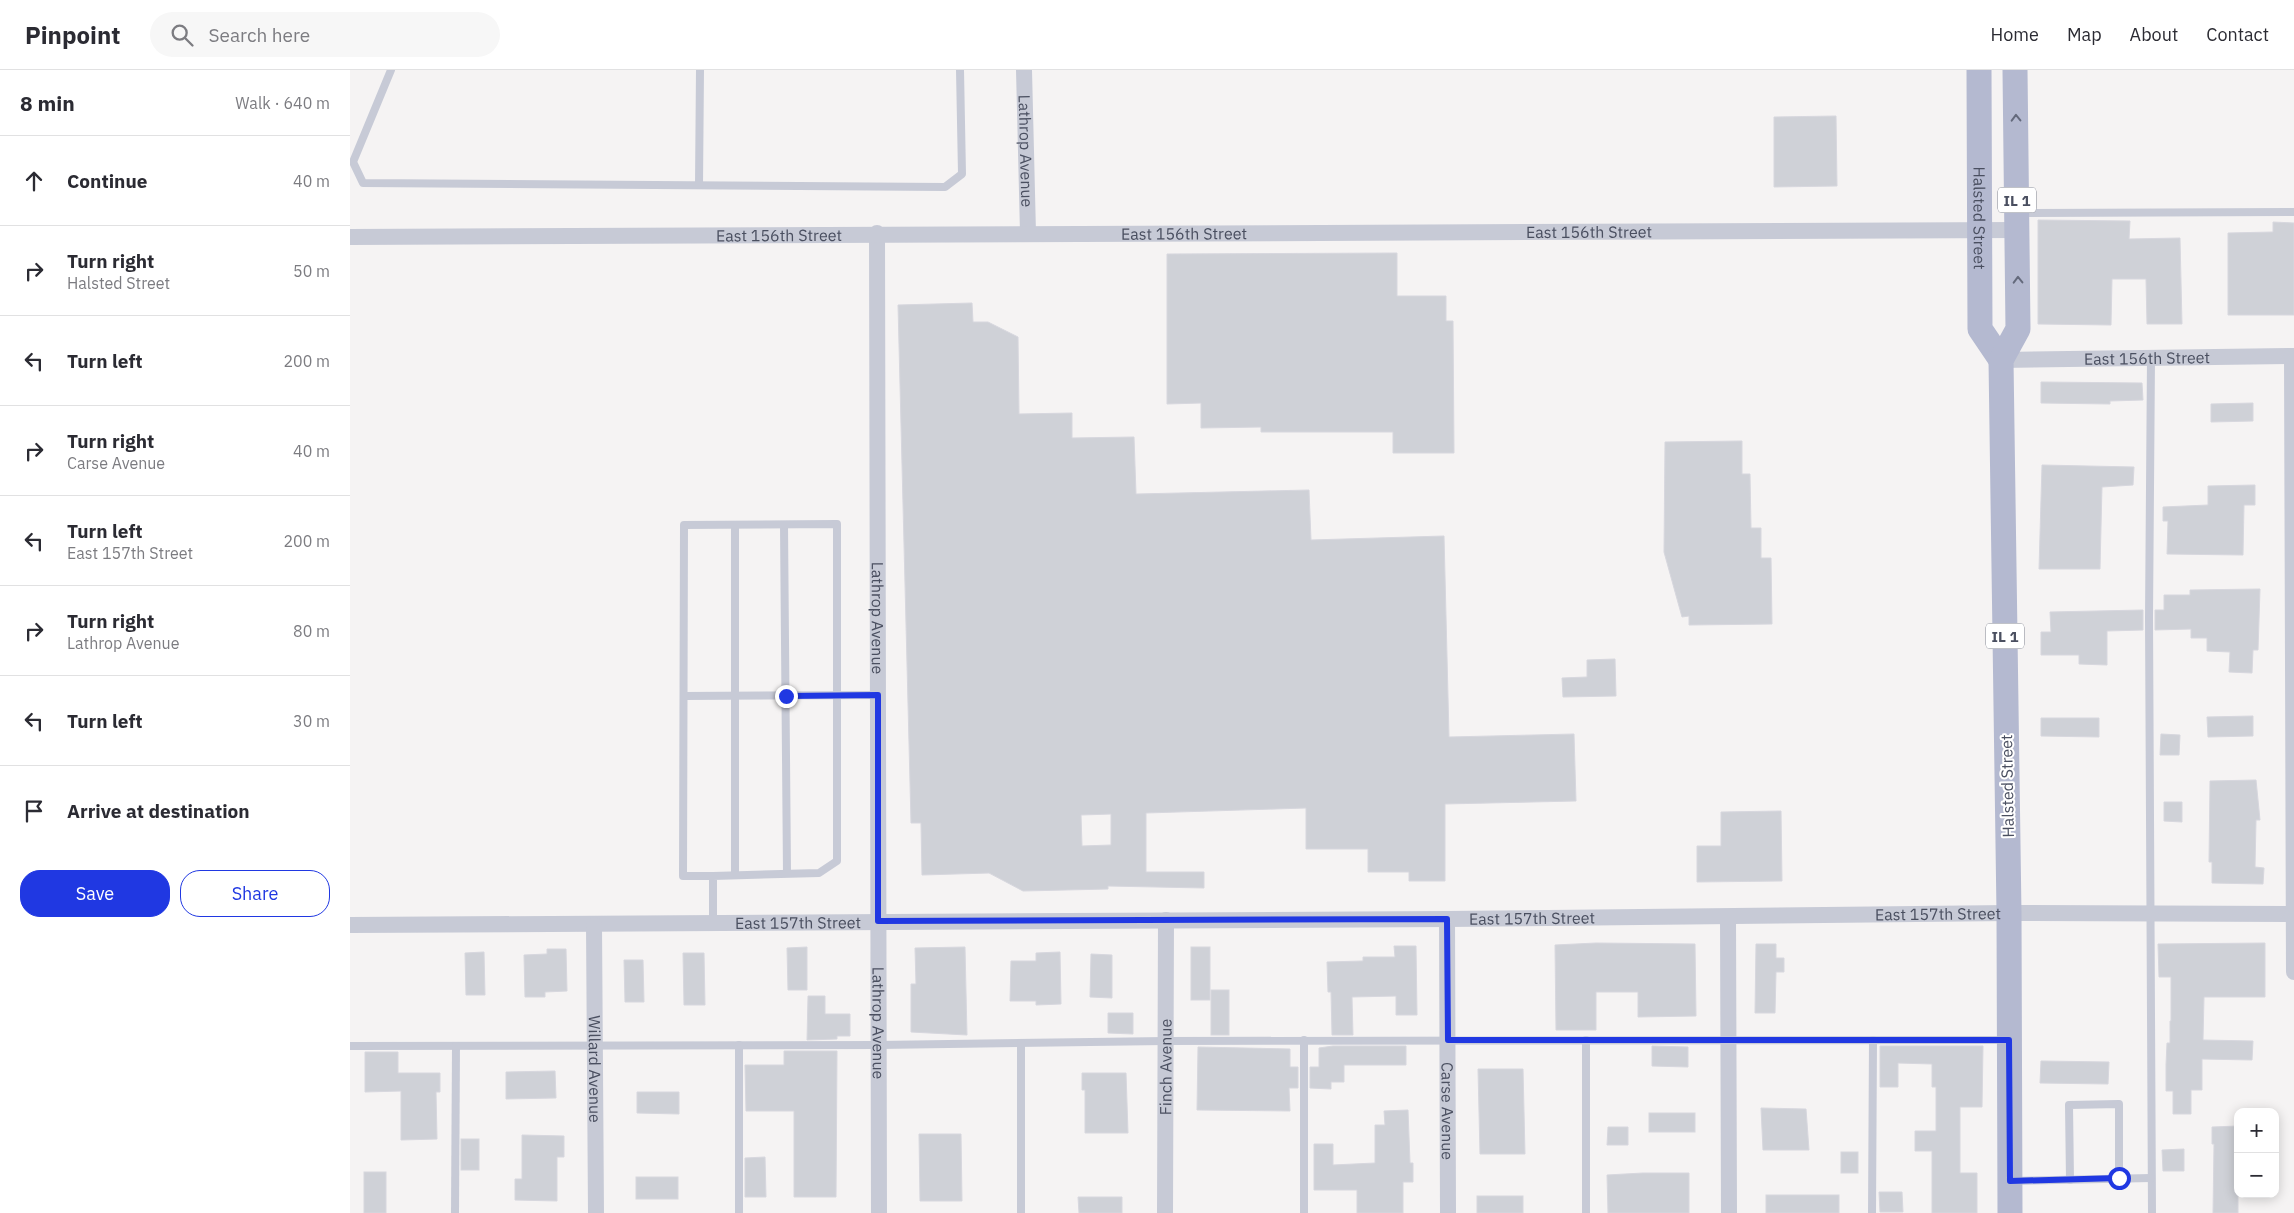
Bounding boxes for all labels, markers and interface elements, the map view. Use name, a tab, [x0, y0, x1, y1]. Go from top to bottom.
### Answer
search box	[150, 12, 500, 57]
text: Pinpoint	[25, 19, 120, 51]
icon: search	[168, 21, 196, 49]
text: Search here	[208, 23, 310, 47]
text: Home	[1991, 23, 2039, 46]
text: Map	[2067, 23, 2102, 46]
text: About	[2130, 23, 2178, 46]
text: Contact	[2206, 23, 2269, 46]
text: 8 min	[20, 89, 75, 117]
text: Walk · 640 m	[235, 93, 330, 113]
street label: Lathrop Avenue	[1015, 94, 1037, 208]
one-way arrow	[2011, 114, 2021, 122]
street label: Halsted Street	[1969, 166, 1990, 270]
icon: ahead	[20, 167, 48, 195]
text: Continue	[67, 169, 147, 193]
text: 40 m	[293, 171, 330, 191]
road number: IL 1	[1998, 188, 2036, 212]
street label: East 156th Street	[1526, 222, 1652, 242]
street label: East 156th Street	[1121, 223, 1247, 244]
street label: East 156th Street	[716, 225, 842, 245]
text: Turn right	[67, 249, 154, 273]
icon: right	[20, 257, 48, 285]
text: 50 m	[293, 261, 330, 281]
text: Halsted Street	[67, 273, 170, 293]
one-way arrow	[2012, 276, 2023, 284]
icon: left	[20, 347, 48, 375]
street label: East 156th Street	[2084, 347, 2210, 369]
text: Turn left	[67, 349, 143, 373]
text: 200 m	[283, 351, 330, 371]
text: Turn right	[67, 429, 154, 453]
icon: right	[20, 437, 48, 465]
text: 40 m	[293, 441, 330, 461]
text: Carse Avenue	[67, 453, 165, 473]
text: Turn left	[67, 519, 143, 543]
icon: left	[20, 527, 48, 555]
text: 200 m	[283, 531, 330, 551]
text: East 157th Street	[67, 543, 193, 563]
street label: Lathrop Avenue	[868, 562, 888, 675]
text: Turn right	[67, 609, 154, 633]
icon: right	[20, 617, 48, 645]
text: 80 m	[293, 621, 330, 641]
road number: IL 1	[1986, 624, 2024, 648]
text: Lathrop Avenue	[67, 633, 179, 653]
route end	[775, 685, 798, 708]
icon: left	[20, 707, 48, 735]
text: Turn left	[67, 709, 143, 733]
text: 30 m	[293, 711, 330, 731]
street label: Halsted Street	[1996, 734, 2018, 838]
icon: arrive	[20, 797, 48, 825]
text: Arrive at destination	[67, 799, 250, 823]
button: Save	[20, 870, 170, 917]
button: Share	[180, 870, 330, 917]
street label: East 157th Street	[1875, 903, 2001, 924]
street label: East 157th Street	[1469, 907, 1595, 929]
street label: East 157th Street	[735, 912, 861, 933]
street label: Lathrop Avenue	[868, 967, 889, 1080]
street label: Willard Avenue	[585, 1015, 605, 1123]
street label: Finch Avenue	[1155, 1019, 1176, 1115]
street label: Carse Avenue	[1437, 1062, 1458, 1160]
map controls	[2234, 1108, 2279, 1198]
button: +	[2234, 1108, 2279, 1153]
button: −	[2234, 1153, 2279, 1198]
route start	[2108, 1167, 2131, 1190]

